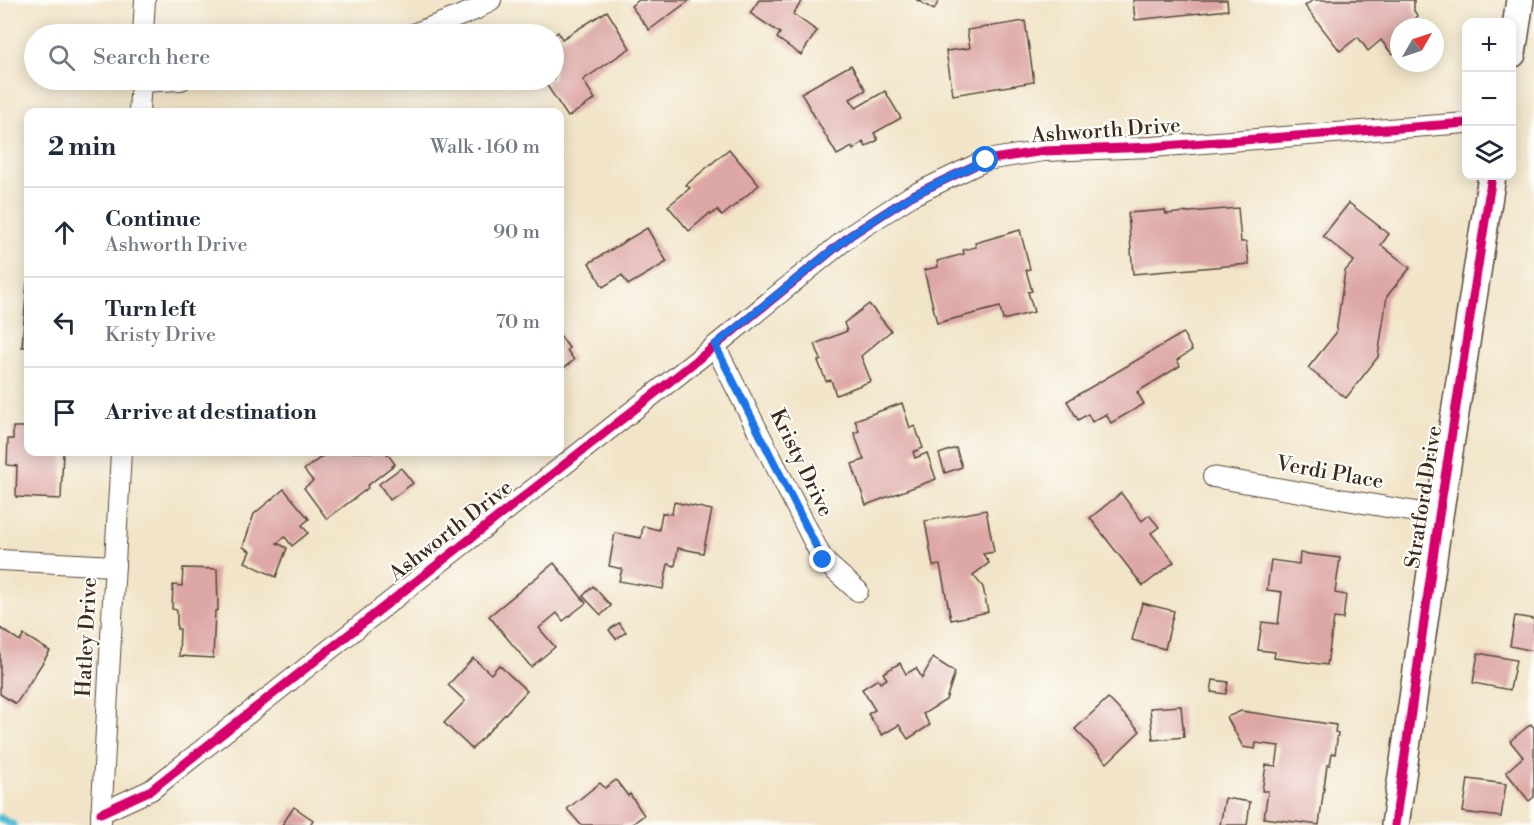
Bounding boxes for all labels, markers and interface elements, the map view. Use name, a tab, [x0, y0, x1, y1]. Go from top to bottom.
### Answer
north arrow	[1390, 18, 1444, 72]
map controls	[1462, 18, 1516, 180]
button: +	[1462, 18, 1516, 72]
search box	[24, 24, 564, 90]
icon: search	[45, 41, 78, 74]
text: Search here	[93, 44, 210, 71]
button: −	[1462, 72, 1516, 126]
street label: Ashworth Drive	[1029, 113, 1182, 149]
button: layers	[1462, 126, 1516, 180]
text: 2 min	[48, 131, 116, 163]
text: Walk · 160 m	[430, 135, 540, 160]
route start	[972, 146, 998, 172]
text: Continue	[105, 206, 201, 233]
icon: ahead	[48, 216, 81, 249]
text: 90 m	[493, 220, 540, 245]
text: Ashworth Drive	[105, 233, 248, 258]
text: Turn left	[105, 296, 196, 323]
icon: left	[48, 306, 81, 339]
text: 70 m	[496, 310, 540, 335]
text: Kristy Drive	[105, 323, 216, 348]
icon: arrive	[48, 396, 81, 429]
text: Arrive at destination	[105, 399, 317, 426]
street label: Kristy Drive	[764, 405, 838, 521]
street label: Stratford Drive	[1400, 424, 1448, 570]
street label: Verdi Place	[1273, 451, 1386, 495]
street label: Ashworth Drive	[383, 475, 518, 588]
route end	[809, 546, 835, 572]
street label: Hatley Drive	[71, 576, 103, 698]

